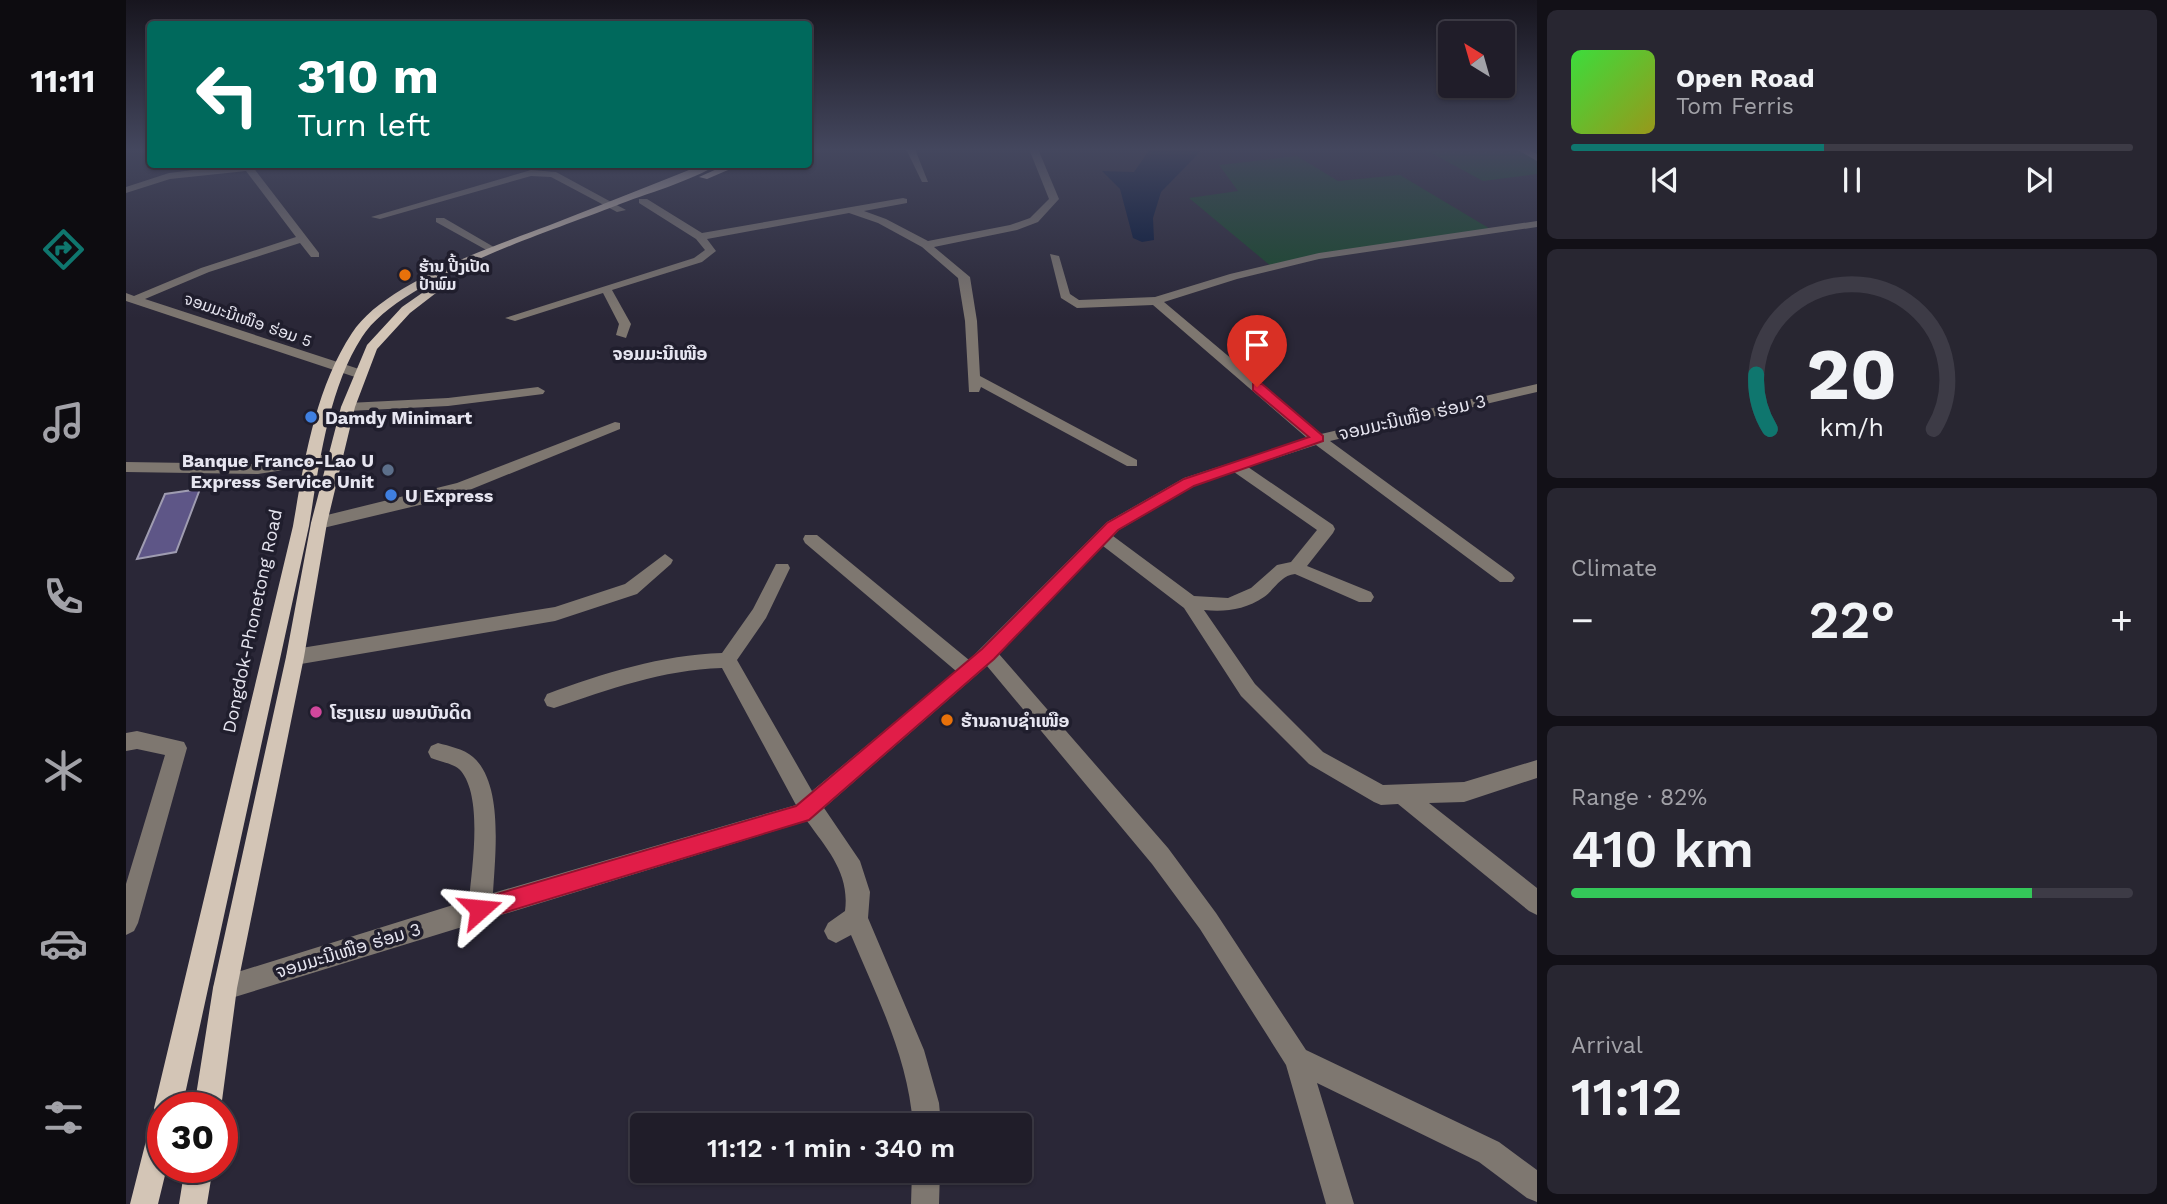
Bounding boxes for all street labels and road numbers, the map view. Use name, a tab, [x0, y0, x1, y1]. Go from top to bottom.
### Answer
street label: ຈອມມະນີເໜືອ ຮ່ອມ 5	[182, 289, 314, 351]
street label: ຈອມມະນີເໜືອ ຮ່ອມ 3	[1336, 390, 1488, 444]
street label: Dongdok-Phonetong Road	[218, 507, 286, 735]
street label: ຈອມມະນີເໜືອ ຮ່ອມ 3	[273, 918, 423, 982]

